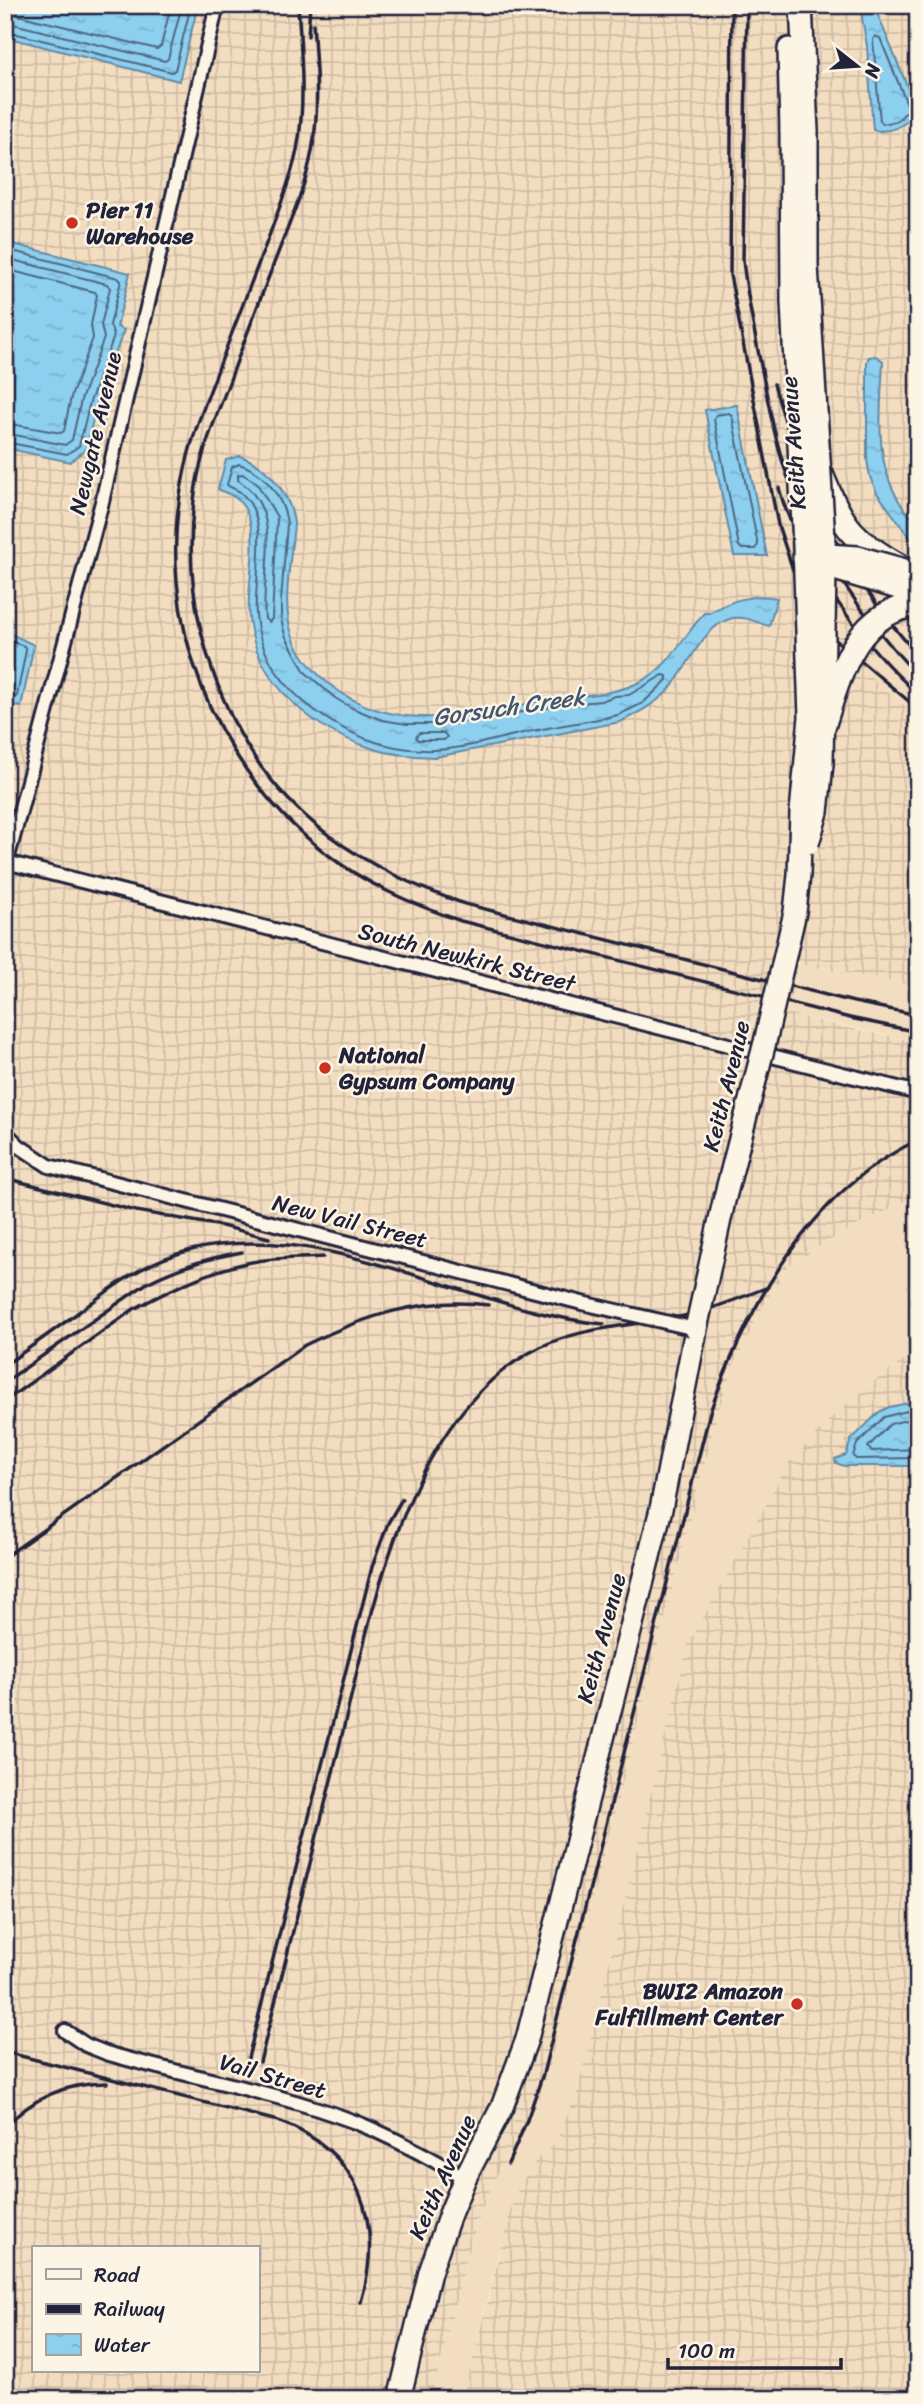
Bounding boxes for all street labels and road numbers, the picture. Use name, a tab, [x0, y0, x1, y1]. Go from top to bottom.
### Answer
street label: Newgate Avenue	[57, 347, 134, 519]
street label: Keith Avenue	[768, 375, 819, 511]
street label: South Newkirk Street	[354, 911, 582, 1005]
street label: Keith Avenue	[690, 1016, 763, 1156]
street label: New Vail Street	[268, 1182, 432, 1261]
street label: Keith Avenue	[564, 1568, 639, 1708]
street label: Vail Street	[215, 2042, 331, 2111]
street label: Keith Avenue	[397, 2108, 488, 2247]

